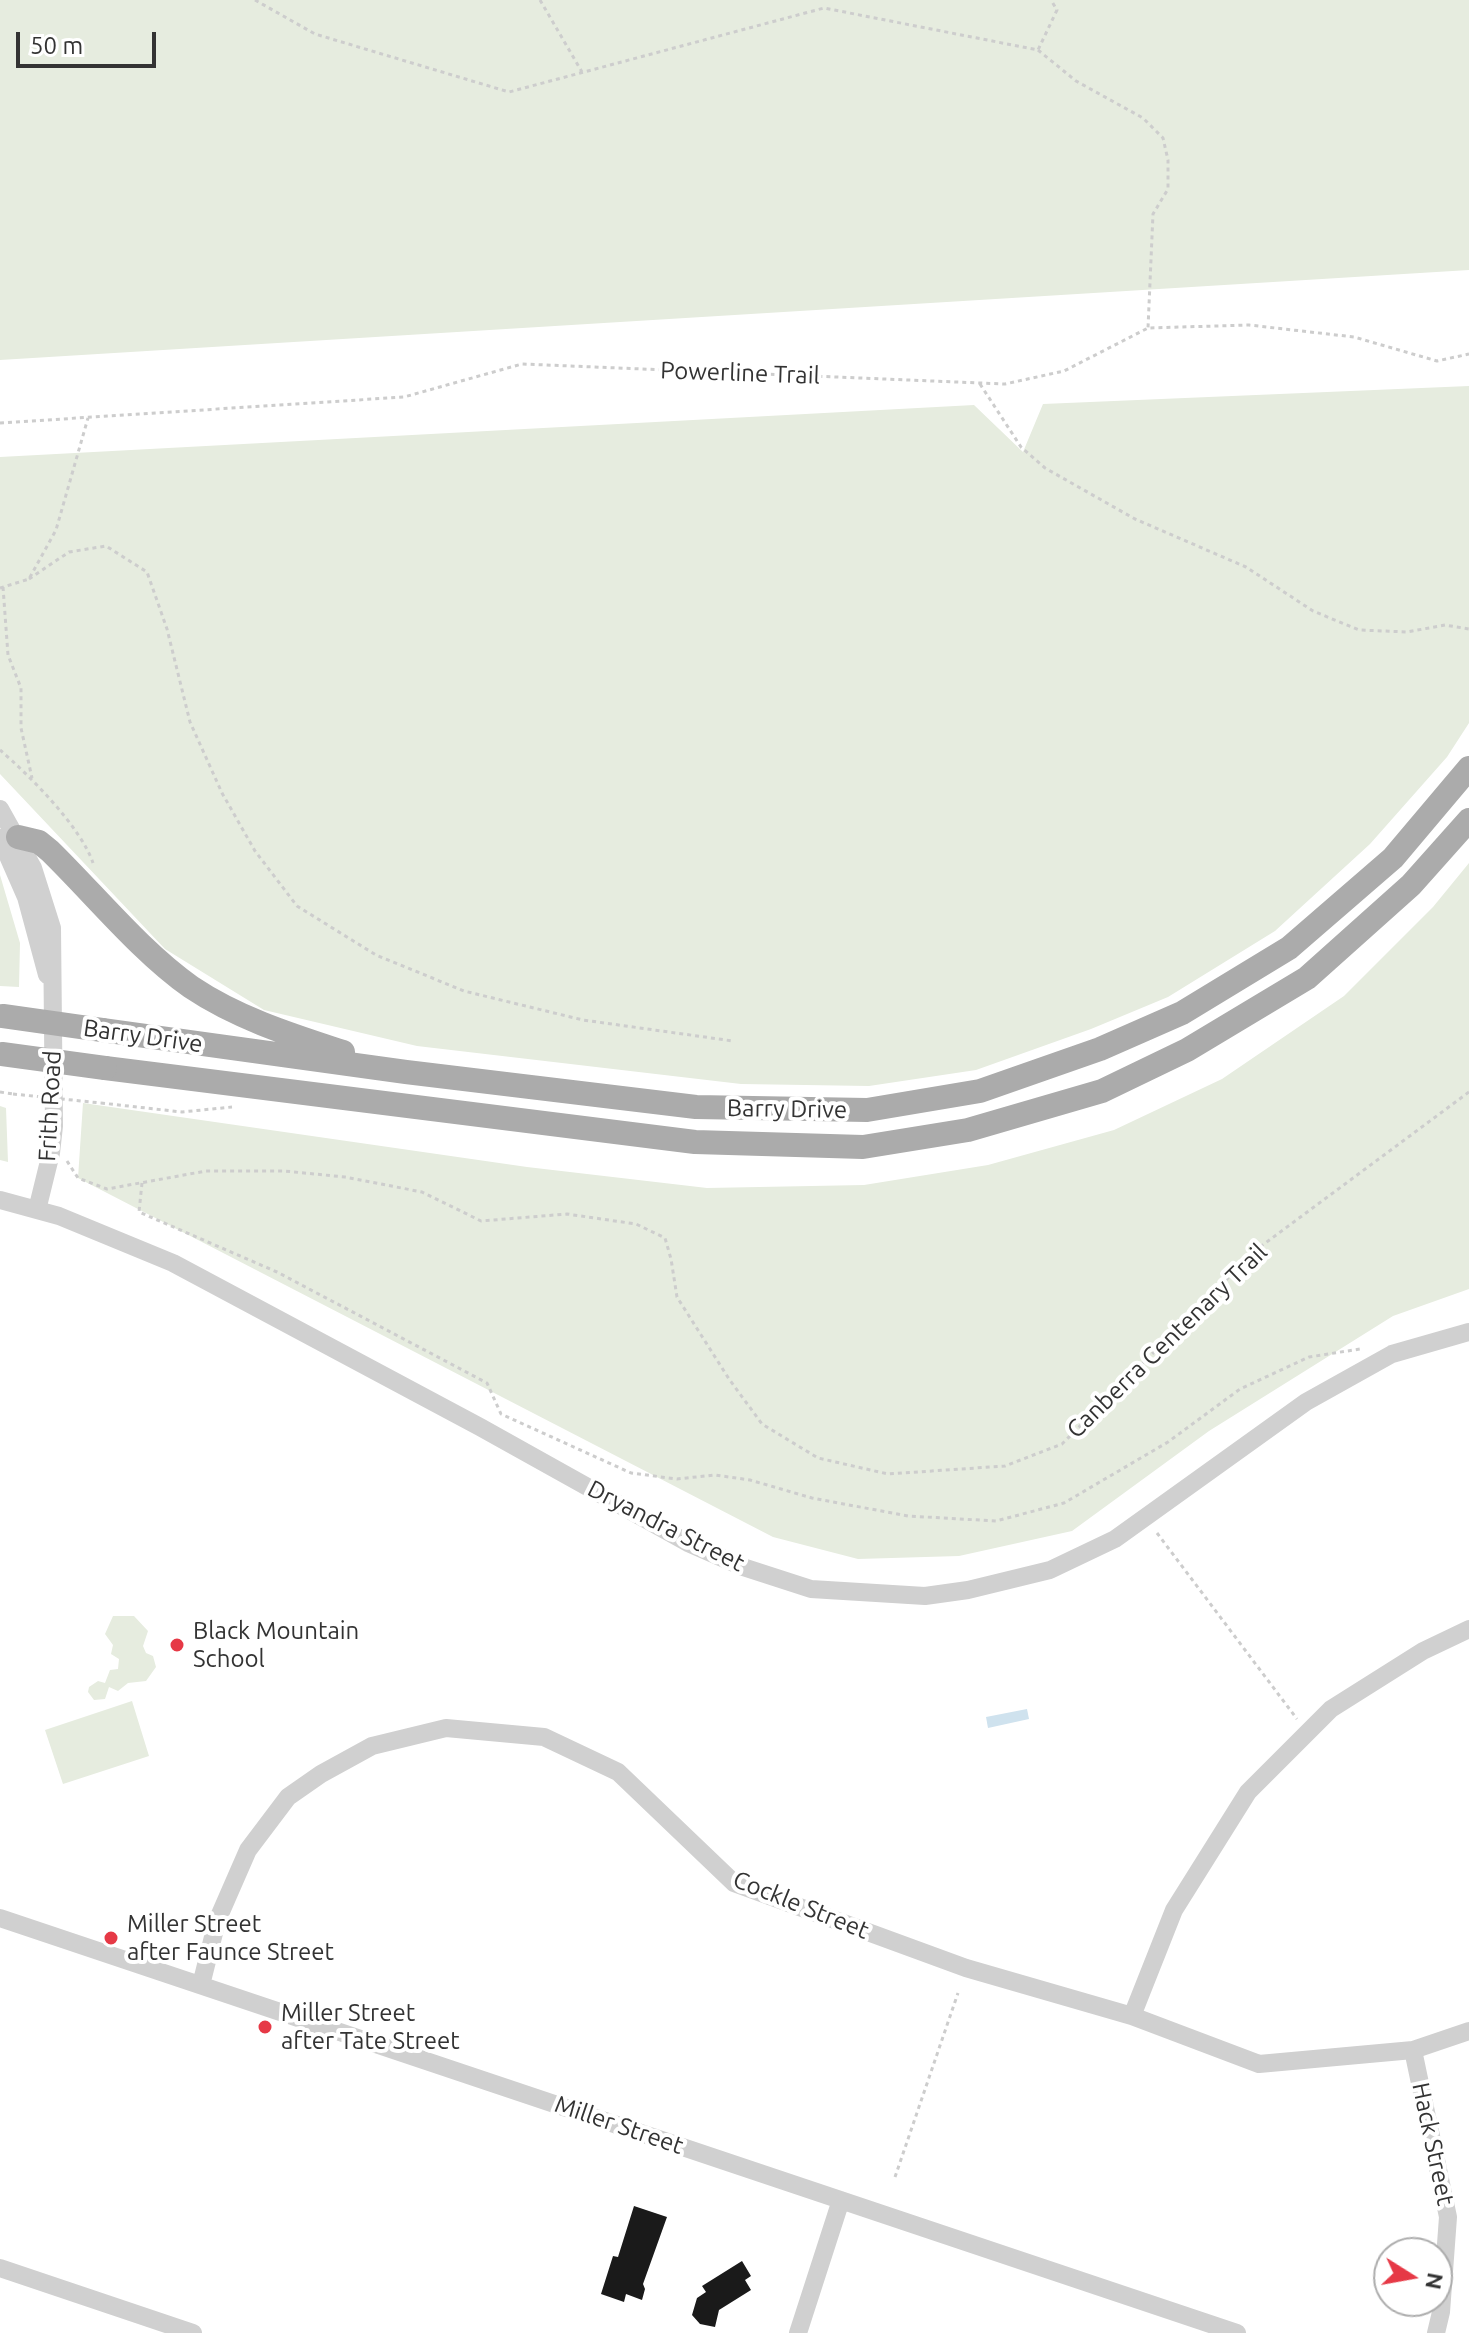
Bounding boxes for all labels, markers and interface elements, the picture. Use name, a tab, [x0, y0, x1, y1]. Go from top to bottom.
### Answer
scale bar	[20, 16, 160, 66]
text: 50 m	[30, 32, 83, 59]
street label: Powerline Trail	[660, 356, 820, 390]
street label: Barry Drive	[82, 1013, 204, 1059]
street label: Frith Road	[33, 1050, 67, 1162]
street label: Barry Drive	[727, 1094, 847, 1124]
street label: Canberra Centenary Trail	[1061, 1238, 1273, 1444]
street label: Dryandra Street	[583, 1474, 749, 1578]
place label: Black Mountain School	[193, 1617, 359, 1673]
marker: Black Mountain School	[168, 1636, 186, 1654]
street label: Cockle Street	[729, 1865, 873, 1945]
place label: Miller Street after Faunce Street	[127, 1910, 334, 1966]
marker: Miller Street after Faunce Street	[102, 1929, 120, 1947]
place label: Miller Street after Tate Street	[281, 1999, 460, 2055]
marker: Miller Street after Tate Street	[256, 2018, 274, 2036]
street label: Hack Street	[1406, 2080, 1460, 2208]
street label: Miller Street	[551, 2090, 687, 2160]
north arrow	[1373, 2237, 1453, 2317]
text: N	[1421, 2271, 1449, 2292]

